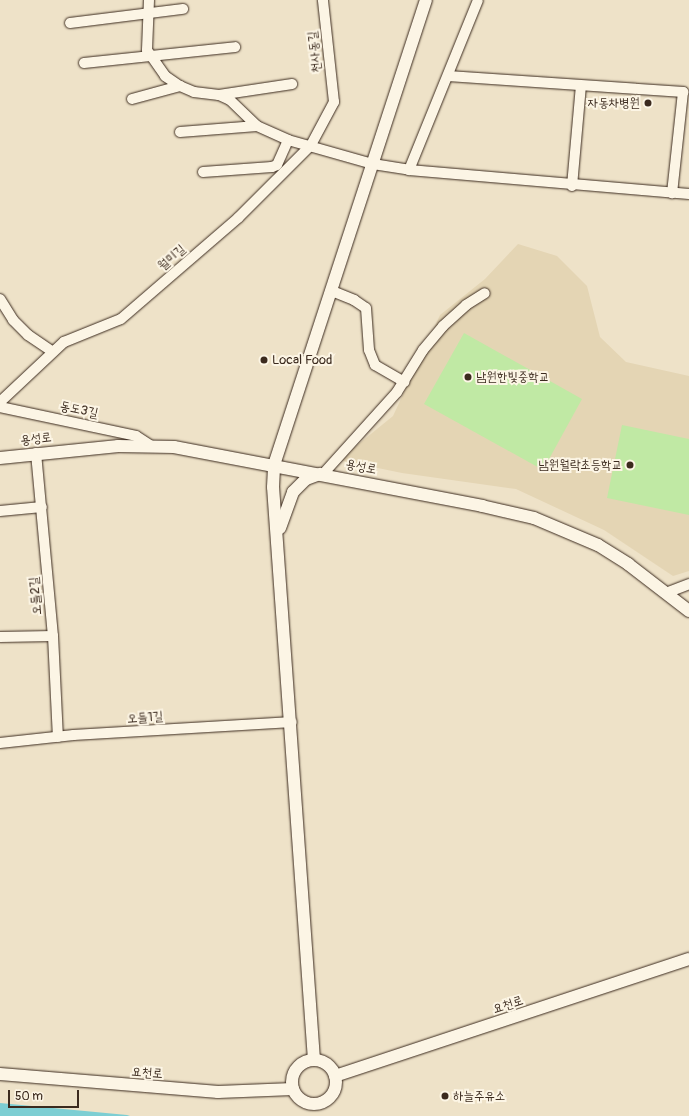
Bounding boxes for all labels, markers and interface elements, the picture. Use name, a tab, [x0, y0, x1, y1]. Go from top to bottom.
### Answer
street label: 천사동길	[305, 30, 325, 74]
place label: 자동차병원	[588, 95, 640, 111]
marker: 자동차병원	[643, 98, 653, 108]
street label: 월미길	[155, 242, 189, 274]
place label: Local Food	[272, 352, 332, 368]
marker: Local Food	[259, 355, 269, 365]
place label: 남원한빛중학교	[476, 369, 549, 385]
marker: 남원한빛중학교	[463, 372, 473, 382]
street label: 동도3길	[58, 398, 100, 422]
street label: 용성로	[20, 430, 52, 448]
street label: 용성로	[344, 456, 378, 478]
place label: 남원월락초등학교	[538, 457, 622, 473]
marker: 남원월락초등학교	[625, 460, 635, 470]
street label: 오들2길	[27, 576, 45, 616]
street label: 오들1길	[126, 709, 164, 727]
street label: 요천로	[491, 993, 525, 1017]
street label: 요천로	[131, 1064, 163, 1082]
scale bar	[10, 1082, 81, 1108]
place label: 하늘주유소	[453, 1088, 505, 1104]
text: 50 m	[15, 1089, 43, 1104]
marker: 하늘주유소	[440, 1091, 450, 1101]

